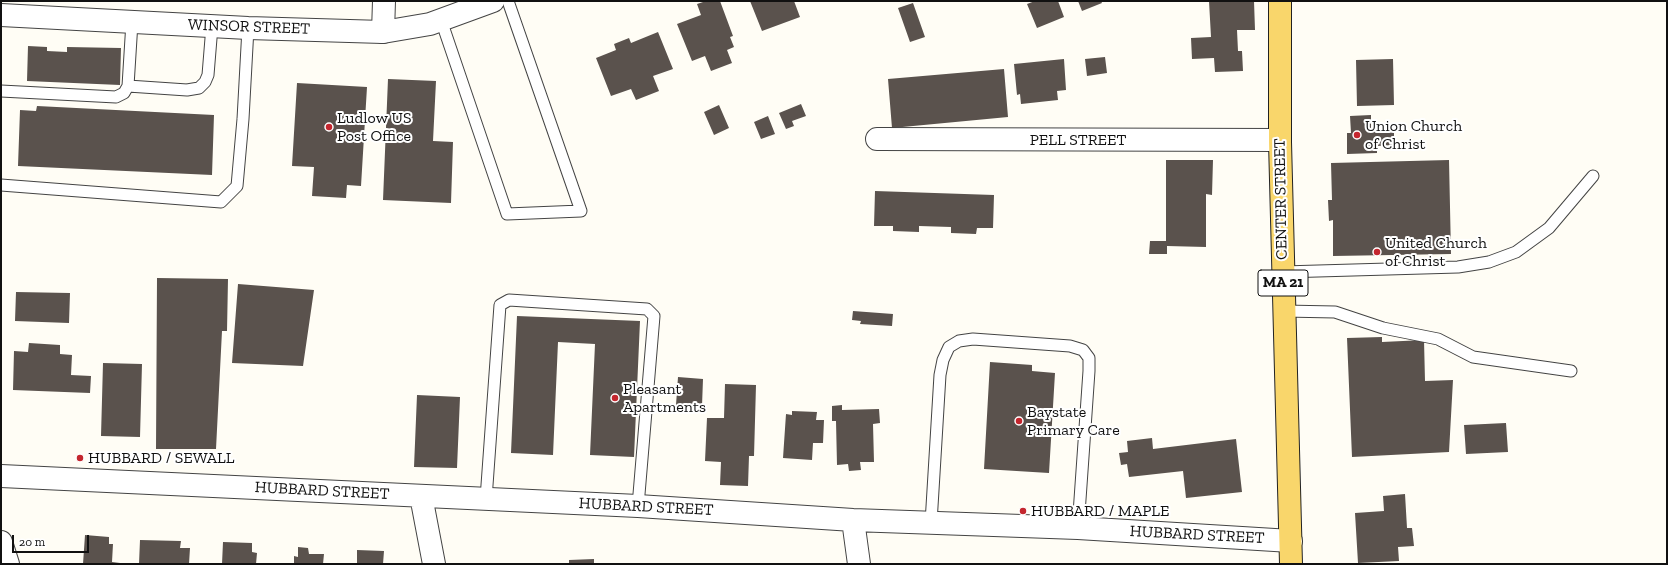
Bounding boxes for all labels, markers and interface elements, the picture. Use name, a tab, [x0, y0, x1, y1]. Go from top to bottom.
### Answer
street label: WINSOR STREET	[187, 15, 311, 39]
place label: Ludlow US Post Office	[337, 108, 412, 146]
place label: Union Church of Christ	[1365, 116, 1462, 154]
marker: Ludlow US Post Office	[324, 122, 334, 132]
street label: PELL STREET	[1030, 130, 1126, 150]
marker: Union Church of Christ	[1352, 130, 1362, 140]
street label: CENTER STREET	[1270, 138, 1292, 260]
place label: United Church of Christ	[1385, 233, 1487, 271]
marker: United Church of Christ	[1372, 247, 1382, 257]
road number: MA 21	[1258, 270, 1308, 296]
place label: Pleasant Apartments	[623, 379, 706, 417]
marker: Pleasant Apartments	[610, 393, 620, 403]
place label: Baystate Primary Care	[1027, 402, 1120, 440]
marker: Baystate Primary Care	[1014, 416, 1024, 426]
place label: HUBBARD / SEWALL	[88, 448, 235, 468]
marker: HUBBARD / SEWALL	[75, 453, 85, 463]
street label: HUBBARD STREET	[254, 478, 390, 504]
street label: HUBBARD STREET	[578, 494, 714, 520]
place label: HUBBARD / MAPLE	[1031, 501, 1169, 521]
marker: HUBBARD / MAPLE	[1018, 506, 1028, 516]
street label: HUBBARD STREET	[1129, 522, 1265, 548]
scale bar	[14, 527, 91, 553]
text: 20 m	[19, 535, 45, 549]

